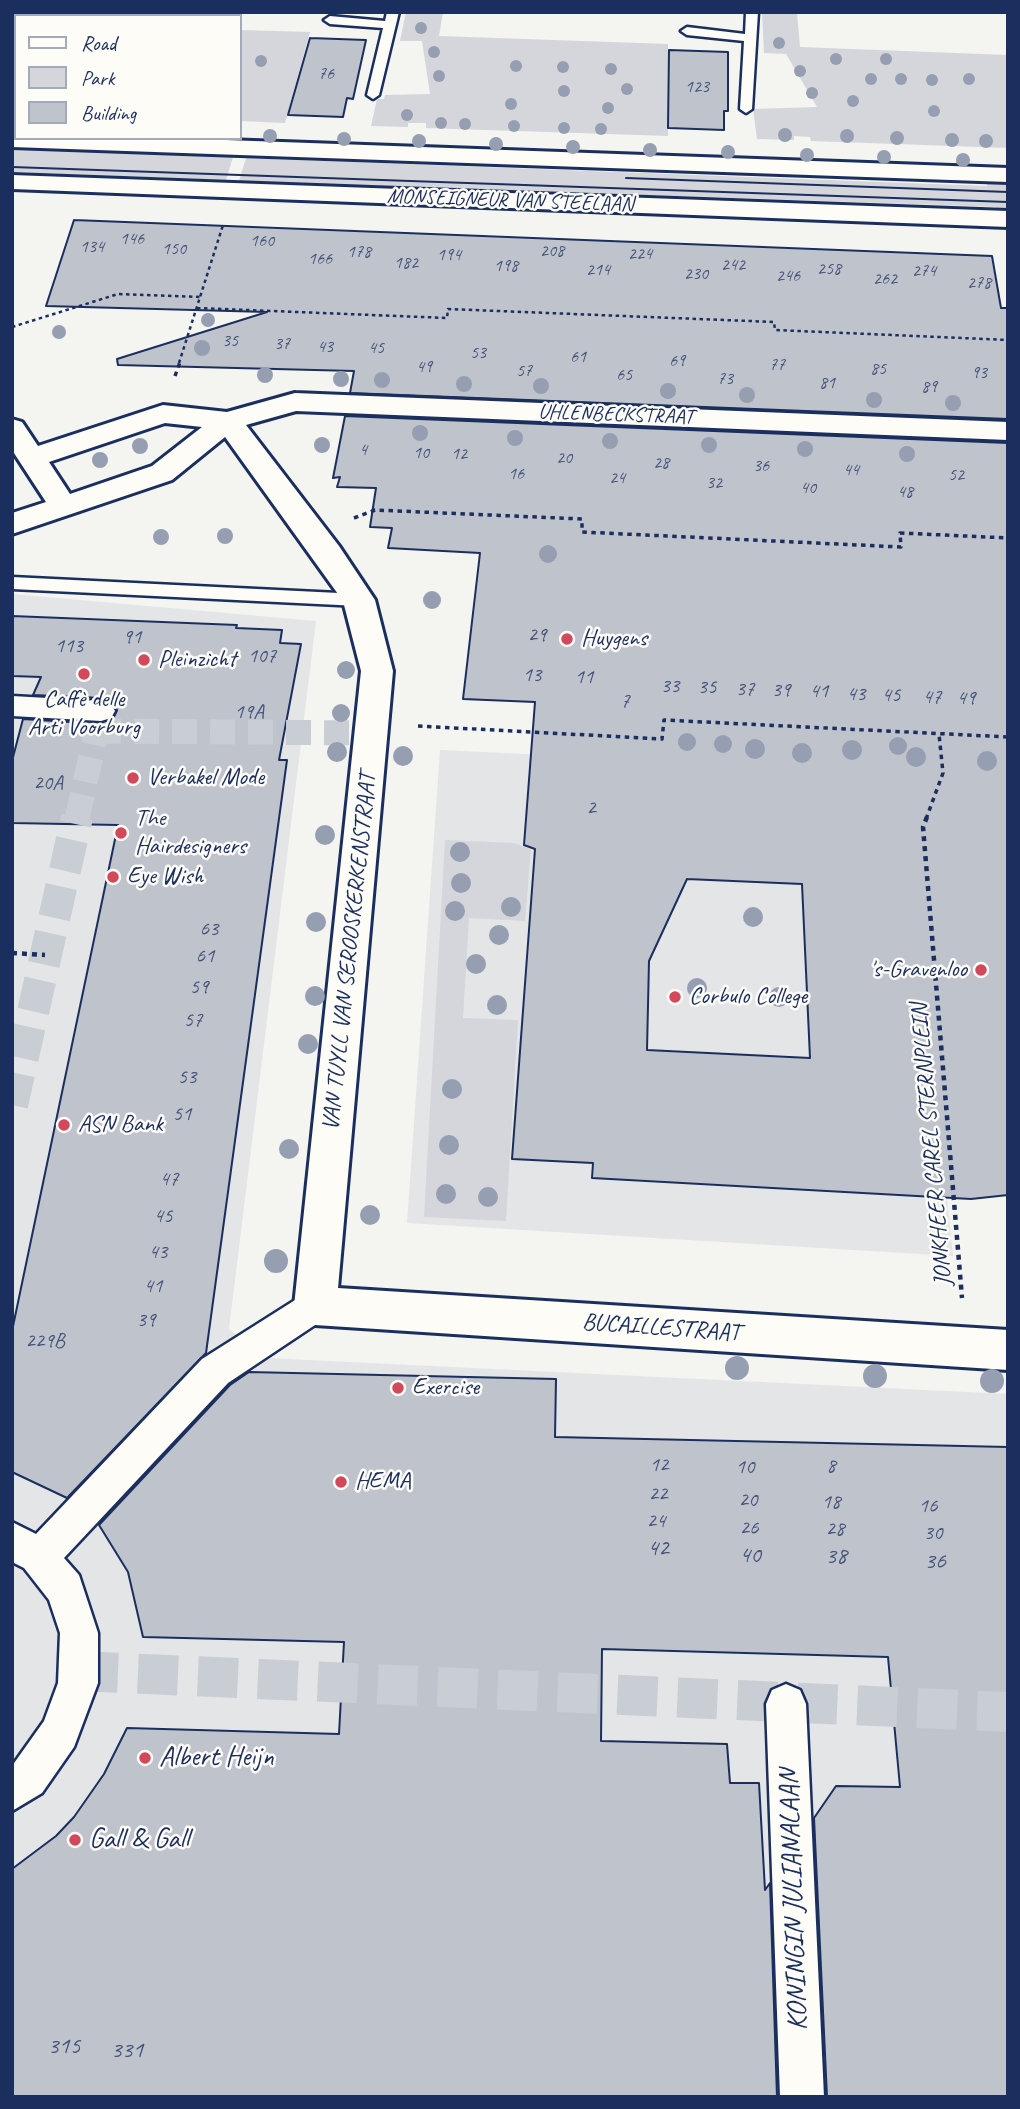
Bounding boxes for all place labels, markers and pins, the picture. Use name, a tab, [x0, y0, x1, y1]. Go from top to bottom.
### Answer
place label: Huygens	[581, 625, 647, 653]
marker: Huygens	[559, 631, 575, 647]
place label: Pleinzicht	[158, 646, 236, 674]
marker: Pleinzicht	[136, 652, 152, 668]
marker: Caffè delle Arti Voorburg	[76, 666, 92, 682]
place label: Caffè delle Arti Voorburg	[28, 686, 140, 742]
place label: Verbakel Mode	[147, 764, 264, 792]
marker: Verbakel Mode	[125, 770, 141, 786]
place label: The Hairdesigners	[135, 805, 246, 861]
marker: The Hairdesigners	[113, 825, 129, 841]
place label: Eye Wish	[127, 863, 203, 891]
marker: Eye Wish	[105, 869, 121, 885]
place label: 's-Gravenloo	[870, 956, 967, 984]
marker: 's-Gravenloo	[973, 962, 989, 978]
place label: Corbulo College	[689, 983, 807, 1011]
marker: Corbulo College	[667, 989, 683, 1005]
place label: ASN Bank	[78, 1111, 163, 1139]
marker: ASN Bank	[56, 1117, 72, 1133]
place label: Exercise	[412, 1374, 479, 1402]
marker: Exercise	[390, 1380, 406, 1396]
place label: HEMA	[355, 1468, 411, 1496]
marker: HEMA	[333, 1474, 349, 1490]
place label: Albert Heijn	[159, 1741, 274, 1775]
marker: Albert Heijn	[137, 1750, 153, 1766]
place label: Gall & Gall	[89, 1823, 189, 1857]
marker: Gall & Gall	[67, 1832, 83, 1848]

